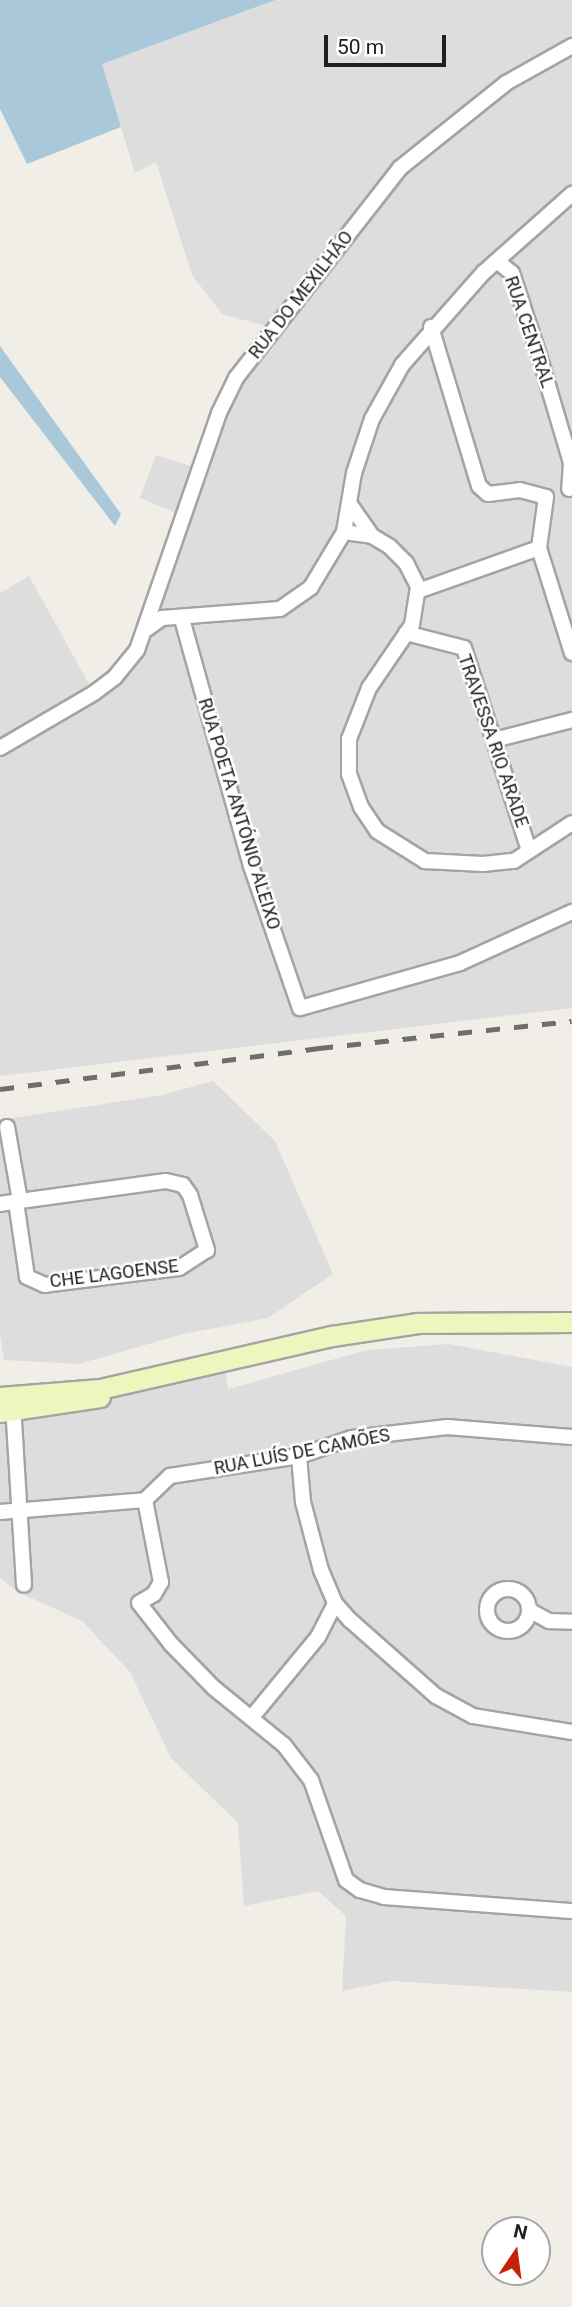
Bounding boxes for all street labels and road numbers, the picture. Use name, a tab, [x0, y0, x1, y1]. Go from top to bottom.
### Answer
street label: RUA DO MEXILHÃO	[244, 227, 358, 363]
street label: RUA CENTRAL	[500, 273, 558, 391]
street label: TRAVESSA RIO ARADE	[453, 652, 533, 830]
street label: RUA POETA ANTÓNIO ALEIXO	[193, 696, 285, 932]
street label: CHE LAGOENSE	[48, 1255, 180, 1293]
street label: RUA LUÍS DE CAMÕES	[212, 1424, 392, 1480]

